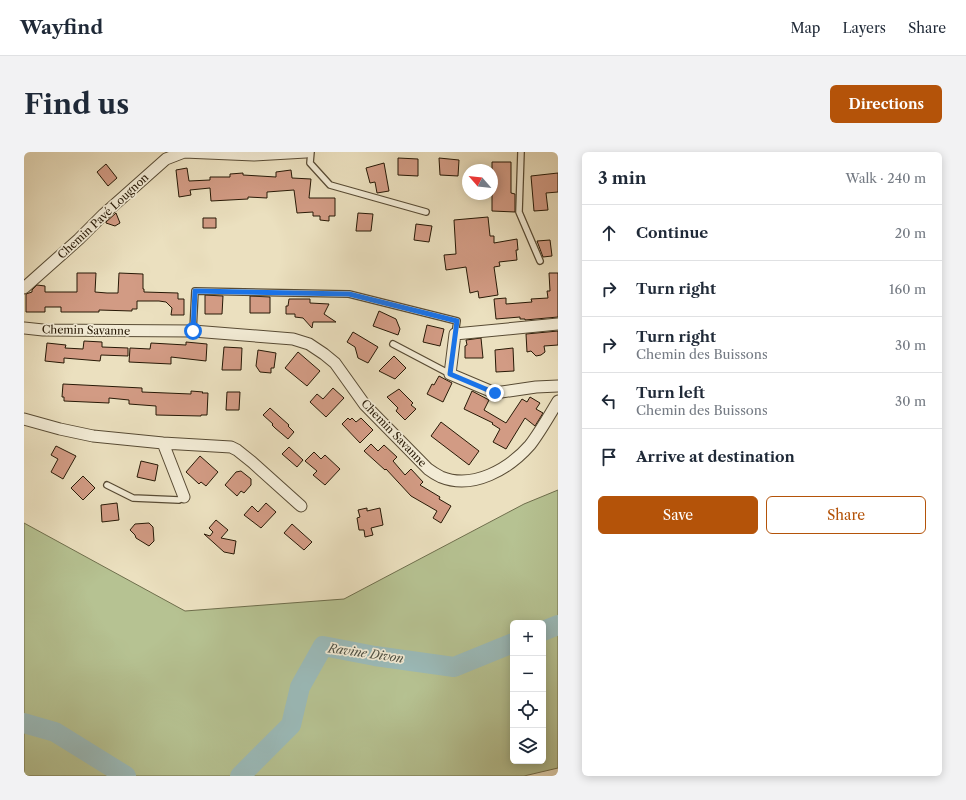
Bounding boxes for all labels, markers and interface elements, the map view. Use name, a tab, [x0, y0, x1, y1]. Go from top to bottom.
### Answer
text: Wayfind	[20, 16, 103, 39]
text: Map	[790, 19, 820, 37]
text: Layers	[842, 19, 886, 37]
text: Share	[908, 19, 946, 37]
button: Directions	[830, 85, 942, 123]
text: Find us	[24, 87, 129, 121]
north arrow	[462, 164, 498, 200]
text: 3 min	[598, 168, 647, 188]
street label: Chemin Pavé Lougnon	[55, 170, 151, 262]
text: Walk · 240 m	[846, 170, 926, 186]
icon: ahead	[598, 222, 620, 244]
text: Continue	[636, 223, 708, 242]
text: 20 m	[895, 225, 926, 241]
icon: right	[598, 278, 620, 300]
text: Turn right	[636, 279, 716, 298]
text: 160 m	[889, 281, 926, 297]
street label: Chemin Savanne	[42, 322, 130, 338]
route start	[184, 322, 202, 340]
text: Turn right	[636, 327, 716, 346]
icon: right	[598, 334, 620, 356]
text: 30 m	[895, 337, 926, 353]
text: Chemin des Buissons	[636, 346, 768, 362]
text: Turn left	[636, 383, 705, 402]
route end	[486, 384, 504, 402]
icon: left	[598, 390, 620, 412]
text: 30 m	[895, 393, 926, 409]
street label: Chemin Savanne	[358, 396, 430, 470]
text: Chemin des Buissons	[636, 402, 768, 418]
icon: arrive	[598, 446, 620, 468]
text: Arrive at destination	[636, 447, 795, 466]
button: Save	[598, 496, 758, 534]
button: Share	[766, 496, 926, 534]
map controls	[510, 620, 546, 764]
button: +	[510, 620, 546, 656]
water label: Ravine Divon	[326, 640, 405, 666]
button: −	[510, 656, 546, 692]
button: locate	[510, 692, 546, 728]
button: layers	[510, 728, 546, 764]

